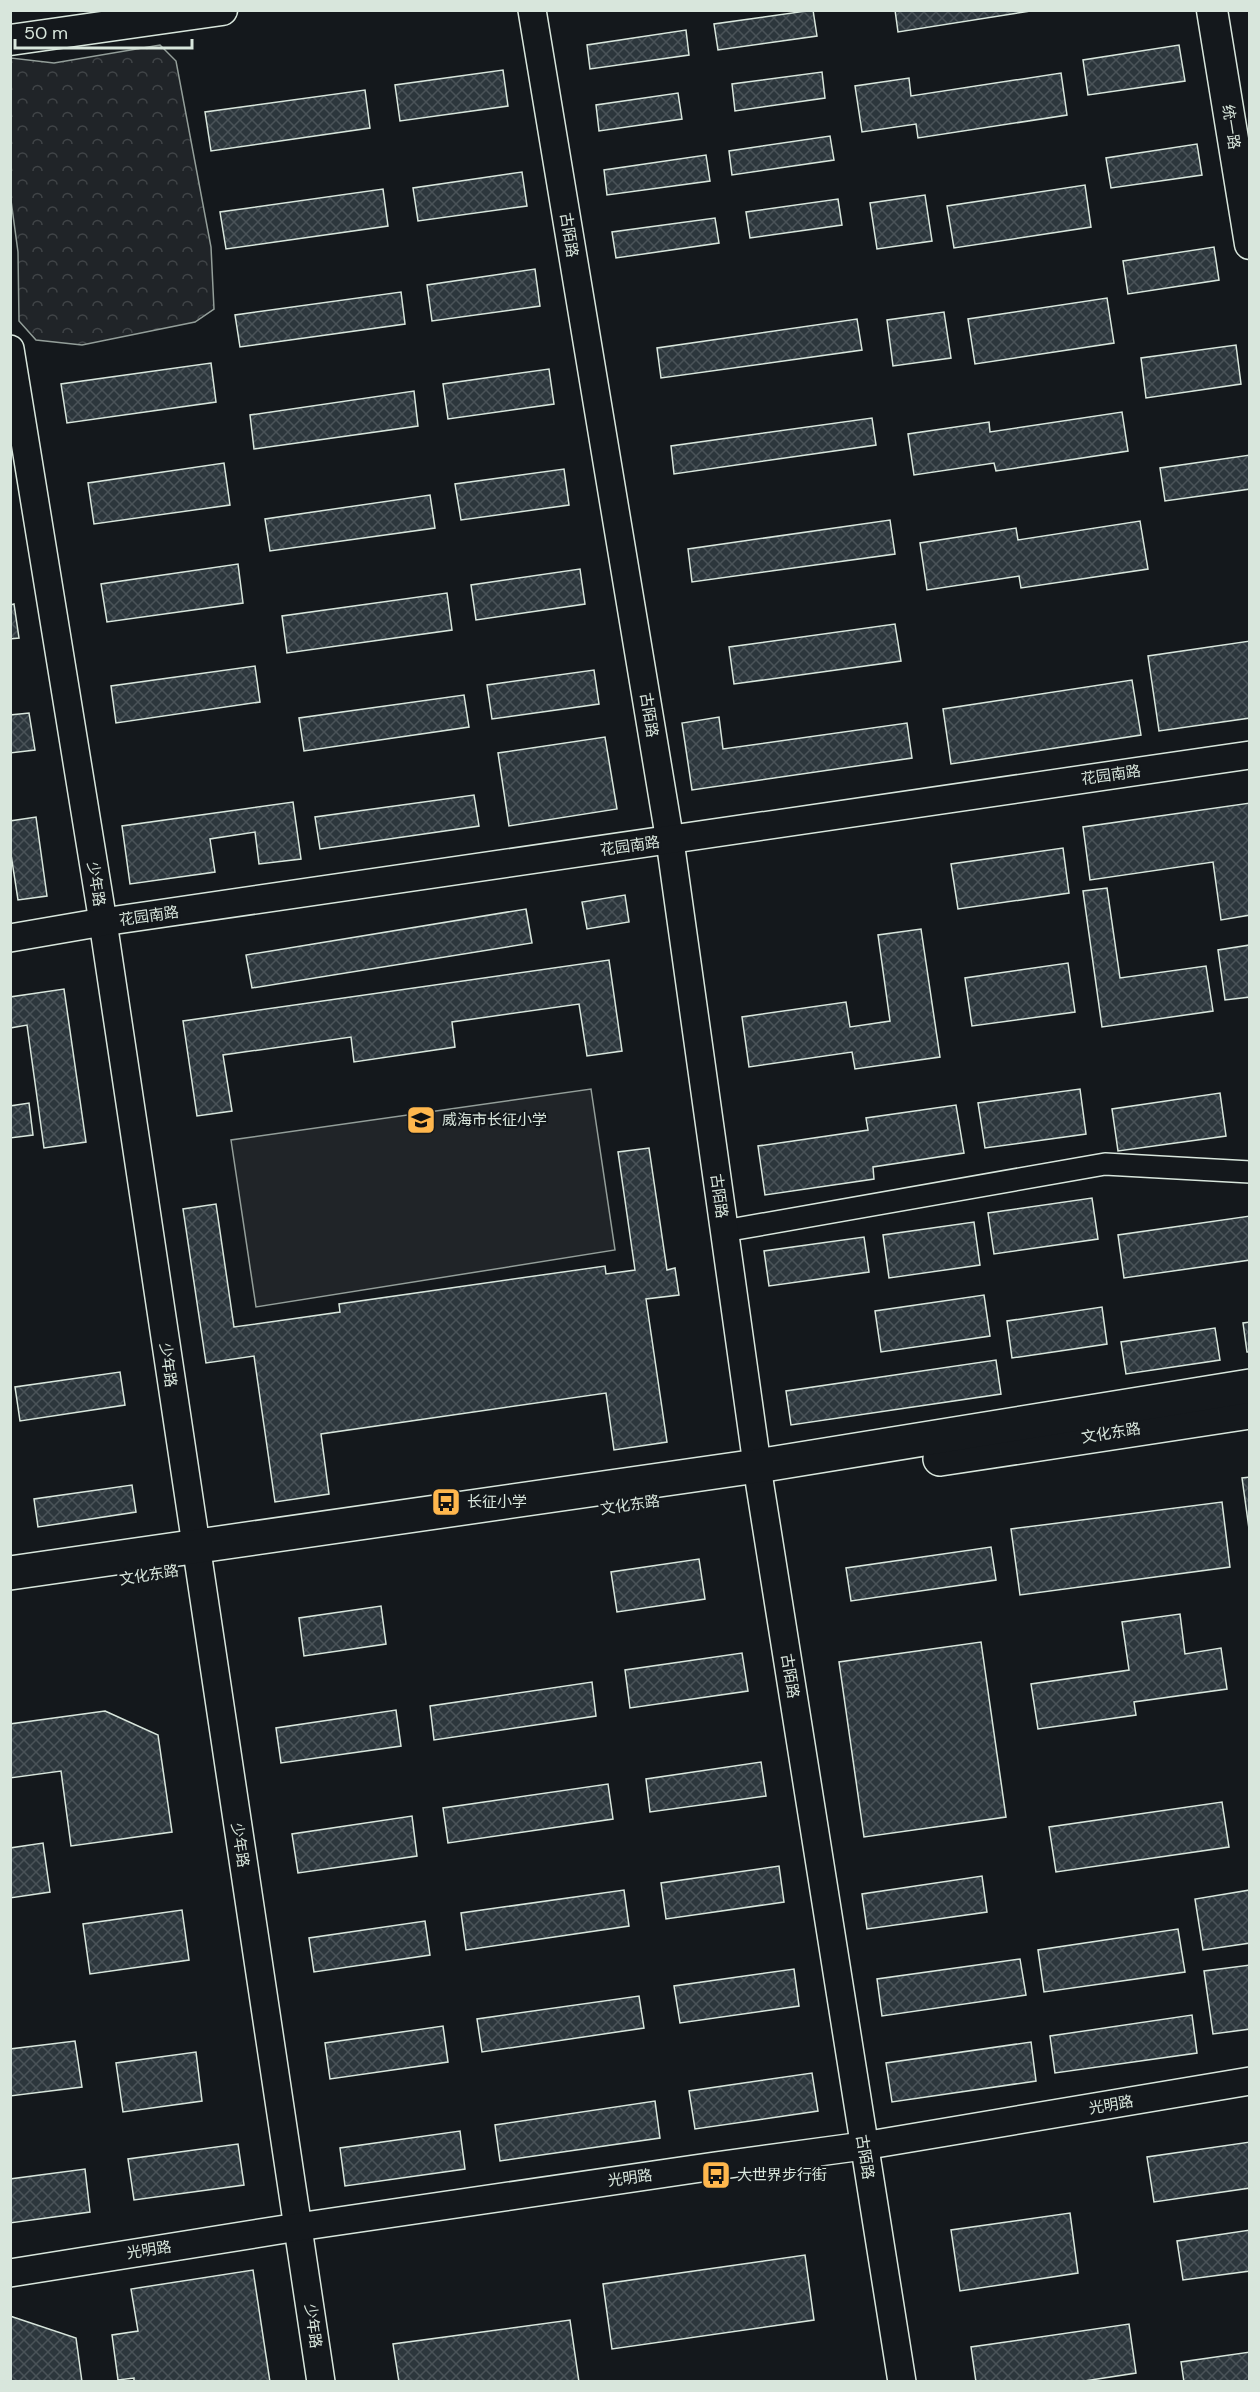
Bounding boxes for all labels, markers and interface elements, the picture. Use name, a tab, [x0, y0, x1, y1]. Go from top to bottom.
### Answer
scale bar	[15, 12, 192, 50]
text: 50 m	[24, 21, 68, 45]
street label: 统一路	[1218, 103, 1244, 151]
street label: 古陌路	[556, 211, 582, 259]
street label: 古陌路	[636, 691, 662, 739]
street label: 花园南路	[1080, 761, 1142, 789]
street label: 花园南路	[599, 832, 661, 860]
street label: 少年路	[83, 860, 109, 908]
street label: 花园南路	[118, 902, 180, 930]
school or university icon: 威海市长征小学	[405, 1104, 437, 1136]
place label: 威海市长征小学	[442, 1110, 547, 1130]
street label: 古陌路	[706, 1172, 732, 1220]
street label: 少年路	[155, 1341, 181, 1389]
street label: 文化东路	[1080, 1418, 1142, 1448]
bus stop icon: 长征小学	[430, 1486, 462, 1518]
street label: 文化东路	[599, 1491, 661, 1519]
place label: 长征小学	[467, 1492, 527, 1512]
street label: 文化东路	[118, 1560, 180, 1590]
street label: 古陌路	[777, 1652, 803, 1700]
street label: 少年路	[227, 1821, 253, 1869]
street label: 光明路	[1087, 2091, 1135, 2119]
street label: 古陌路	[852, 2133, 878, 2181]
bus stop icon: 大世界步行街	[700, 2159, 732, 2191]
street label: 光明路	[606, 2165, 654, 2191]
place label: 大世界步行街	[737, 2165, 827, 2185]
street label: 光明路	[125, 2237, 173, 2263]
street label: 少年路	[300, 2302, 326, 2350]

